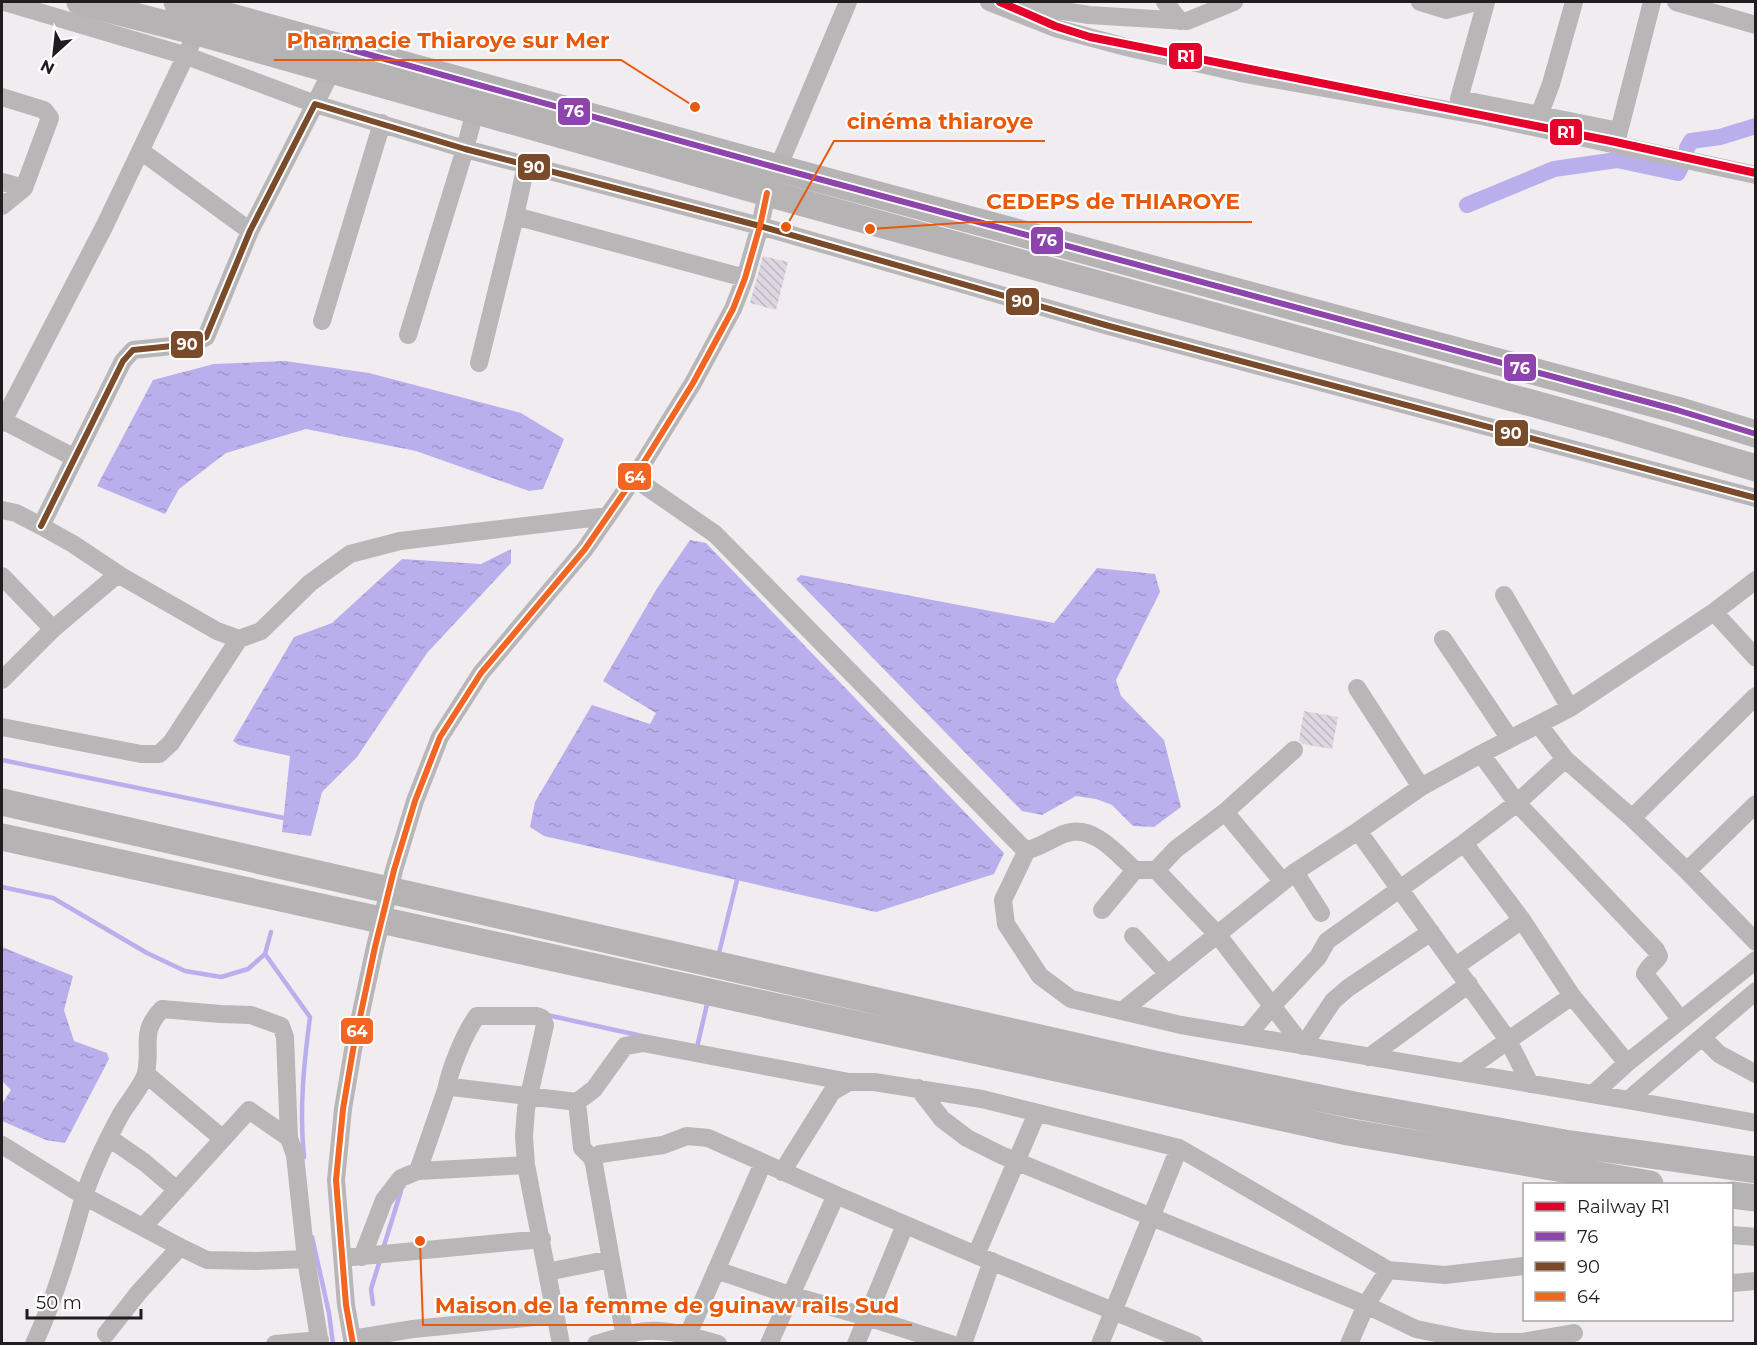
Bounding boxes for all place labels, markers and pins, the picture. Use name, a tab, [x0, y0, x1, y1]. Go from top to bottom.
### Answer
callout: Pharmacie Thiaroye sur Mer	[274, 20, 621, 60]
callout: cinéma thiaroye	[834, 101, 1045, 141]
callout: CEDEPS de THIAROYE	[974, 182, 1252, 222]
callout: Maison de la femme de guinaw rails Sud	[423, 1285, 912, 1325]

